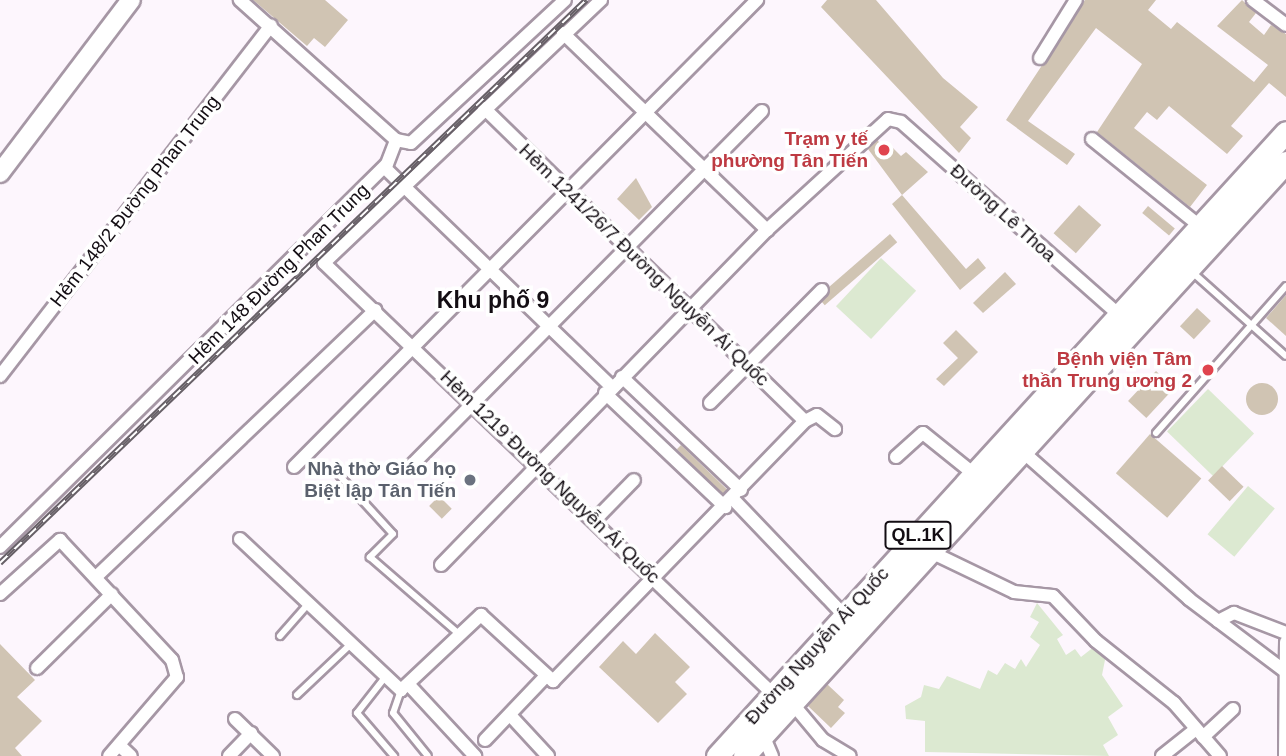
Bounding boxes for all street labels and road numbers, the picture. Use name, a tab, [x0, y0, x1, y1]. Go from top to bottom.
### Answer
street label: Hẻm 148/2 Đường Phan Trung	[45, 91, 225, 311]
street label: Hẻm 1241/26/7 Đường Nguyễn Ái Quốc	[514, 139, 774, 391]
street label: Đường Lê Thoa	[945, 159, 1061, 267]
street label: Hẻm 148 Đường Phan Trung	[184, 179, 374, 369]
street label: Hẻm 1219 Đường Nguyễn Ái Quốc	[435, 366, 665, 588]
road number: QL.1K	[883, 520, 953, 550]
street label: Đường Nguyễn Ái Quốc	[740, 563, 894, 729]

